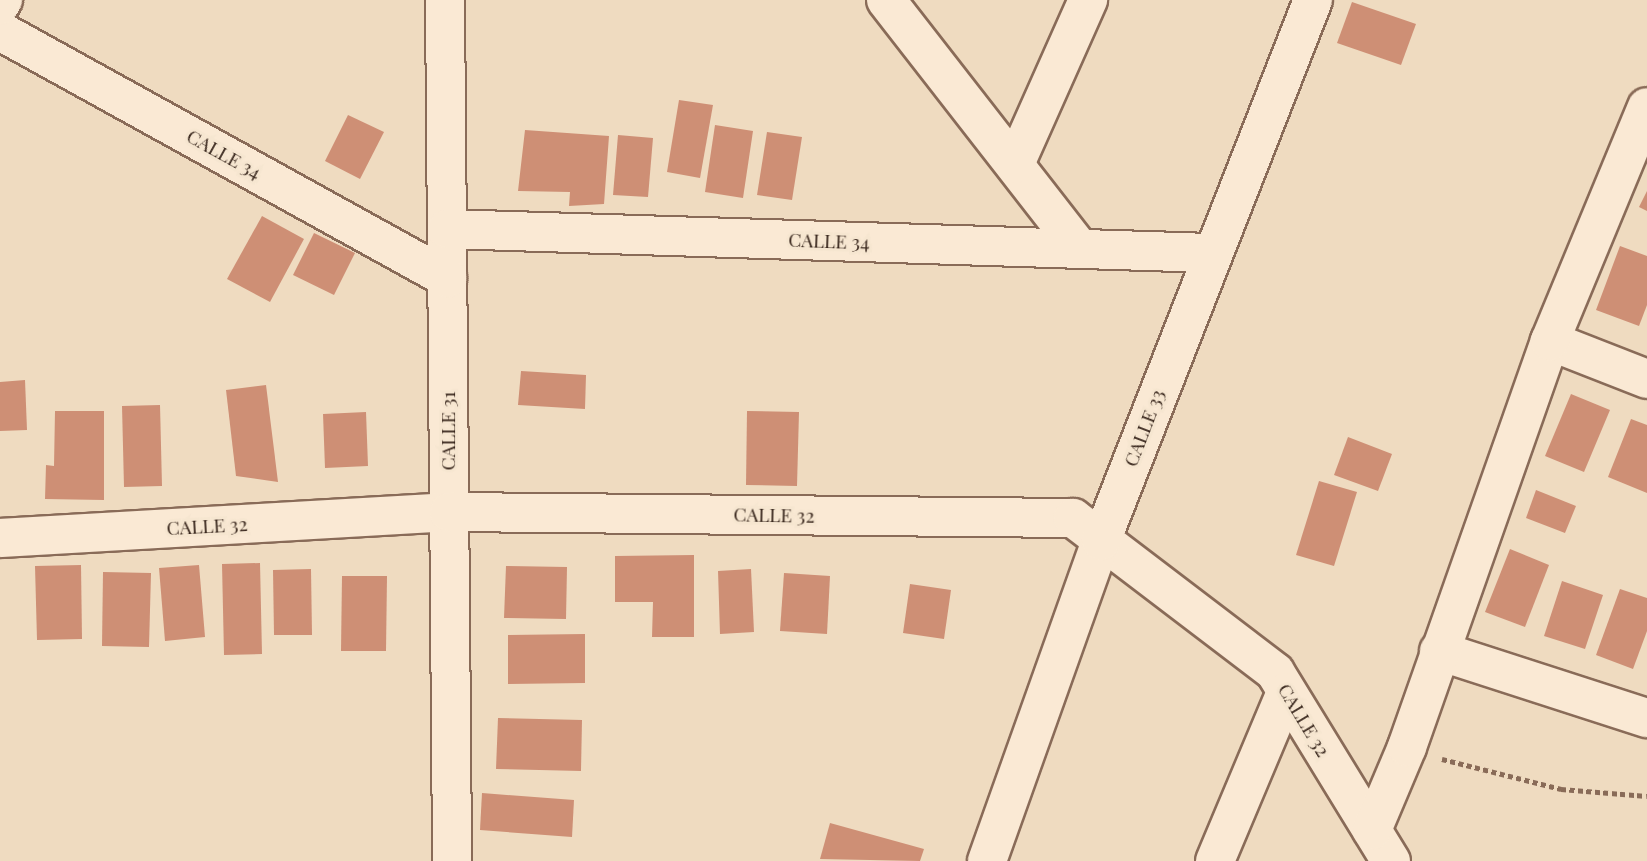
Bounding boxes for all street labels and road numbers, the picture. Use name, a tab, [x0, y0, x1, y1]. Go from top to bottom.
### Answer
street label: CALLE 34	[183, 124, 265, 184]
street label: CALLE 34	[788, 228, 870, 254]
street label: CALLE 33	[1119, 386, 1169, 470]
street label: CALLE 31	[437, 392, 459, 470]
street label: CALLE 32	[733, 503, 815, 527]
street label: CALLE 32	[166, 512, 248, 540]
street label: CALLE 32	[1273, 679, 1335, 761]

